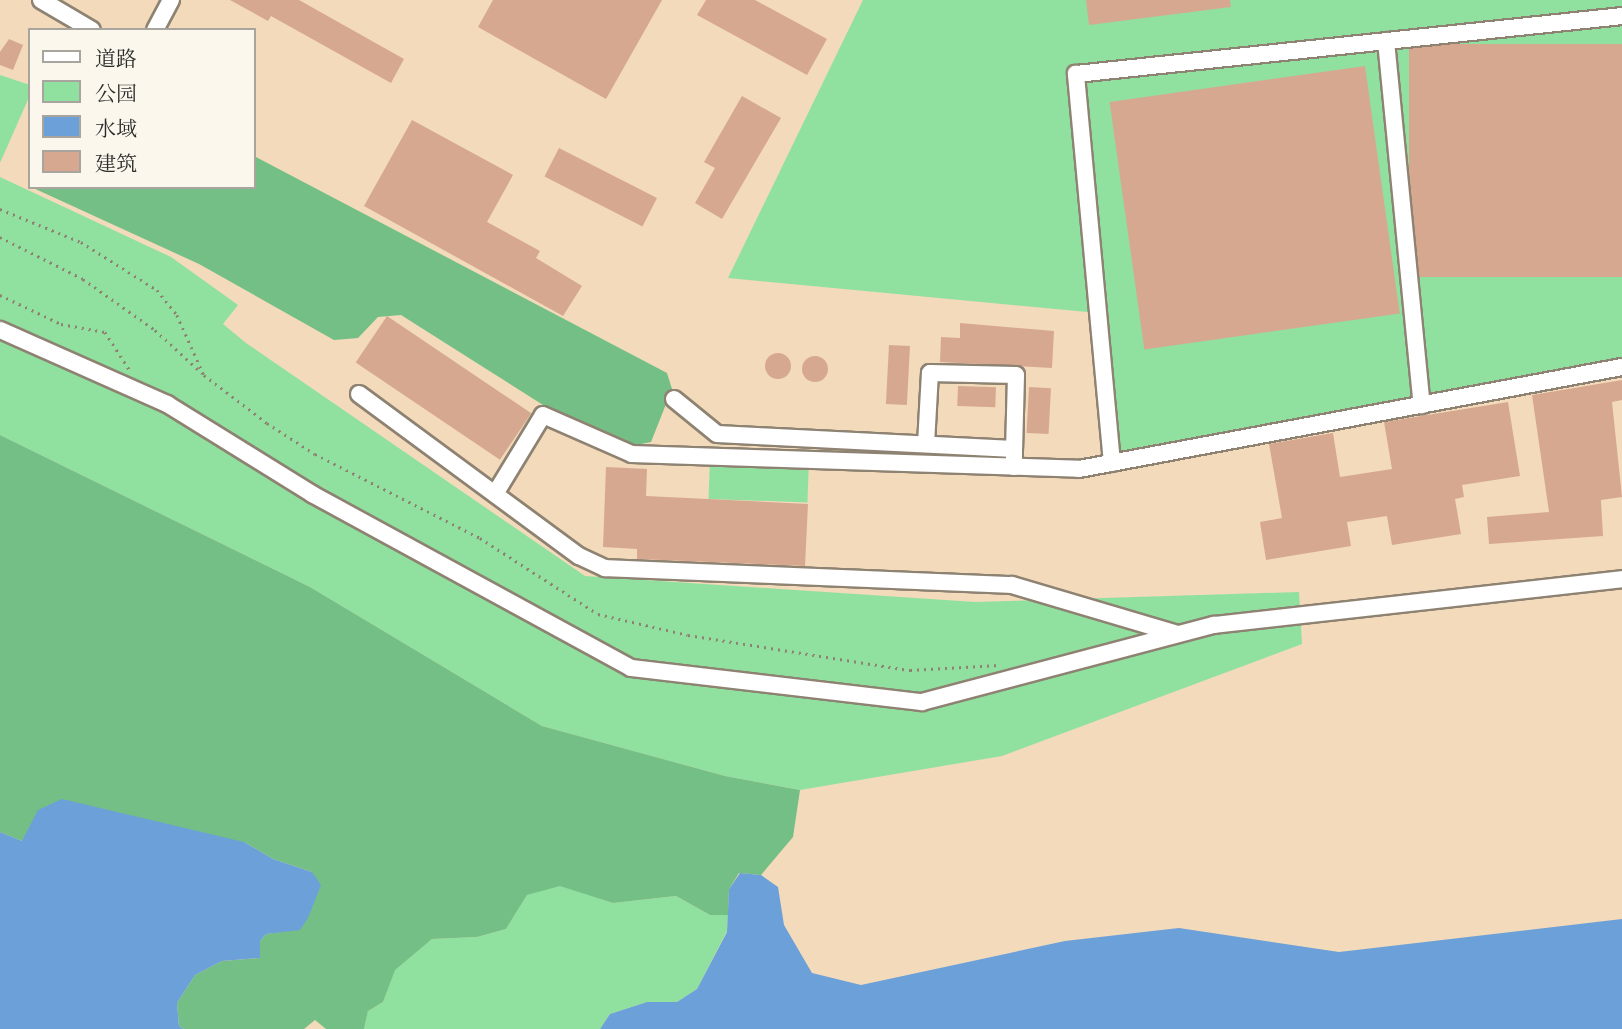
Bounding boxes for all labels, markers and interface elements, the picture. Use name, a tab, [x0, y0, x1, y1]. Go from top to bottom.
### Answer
legend	[28, 28, 256, 189]
text: 道路	[95, 46, 137, 72]
text: 公园	[95, 81, 137, 107]
text: 水域	[95, 116, 137, 142]
text: 建筑	[95, 151, 137, 177]

